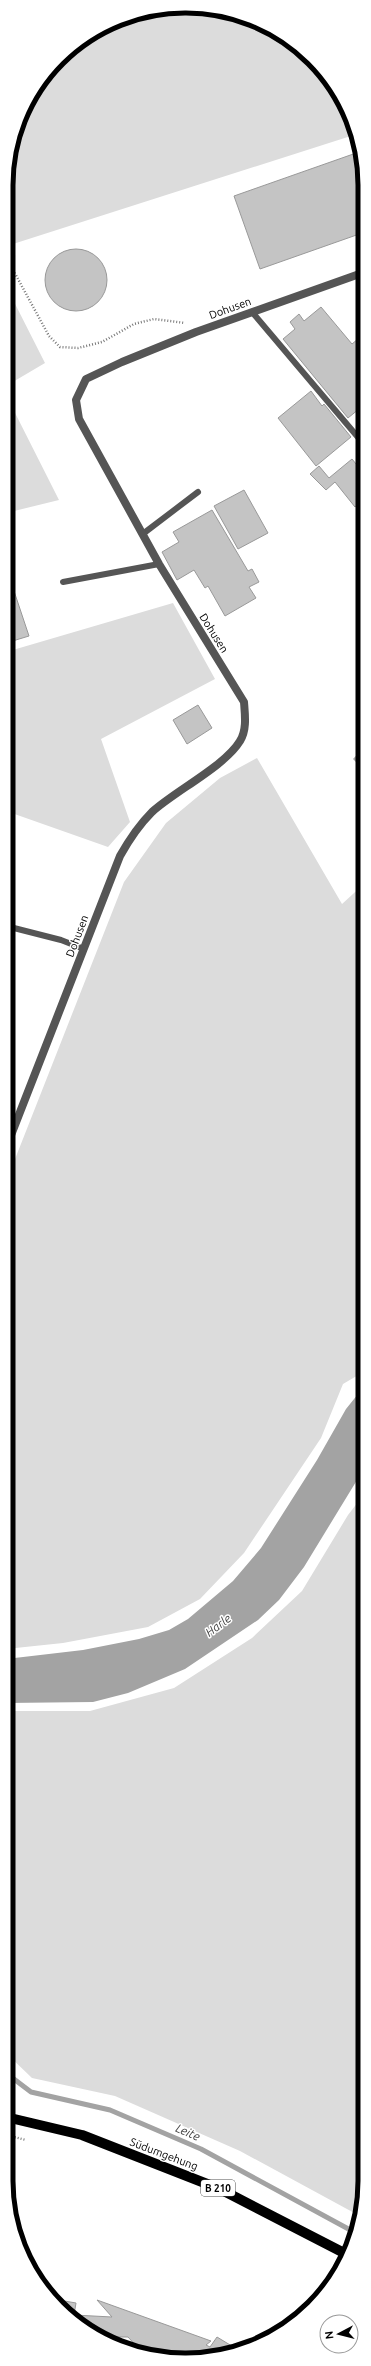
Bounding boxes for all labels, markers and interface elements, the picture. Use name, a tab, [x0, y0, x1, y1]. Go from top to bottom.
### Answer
street label: Dohusen	[207, 295, 253, 321]
street label: Dohusen	[197, 611, 231, 655]
street label: Dohusen	[64, 913, 90, 959]
water label: Harle	[203, 1611, 233, 1639]
water label: Leite	[174, 2121, 202, 2143]
street label: Südumgehung	[128, 2136, 200, 2172]
road number: B 210	[201, 2180, 235, 2196]
north arrow	[319, 2314, 359, 2354]
text: N	[323, 2330, 336, 2340]

